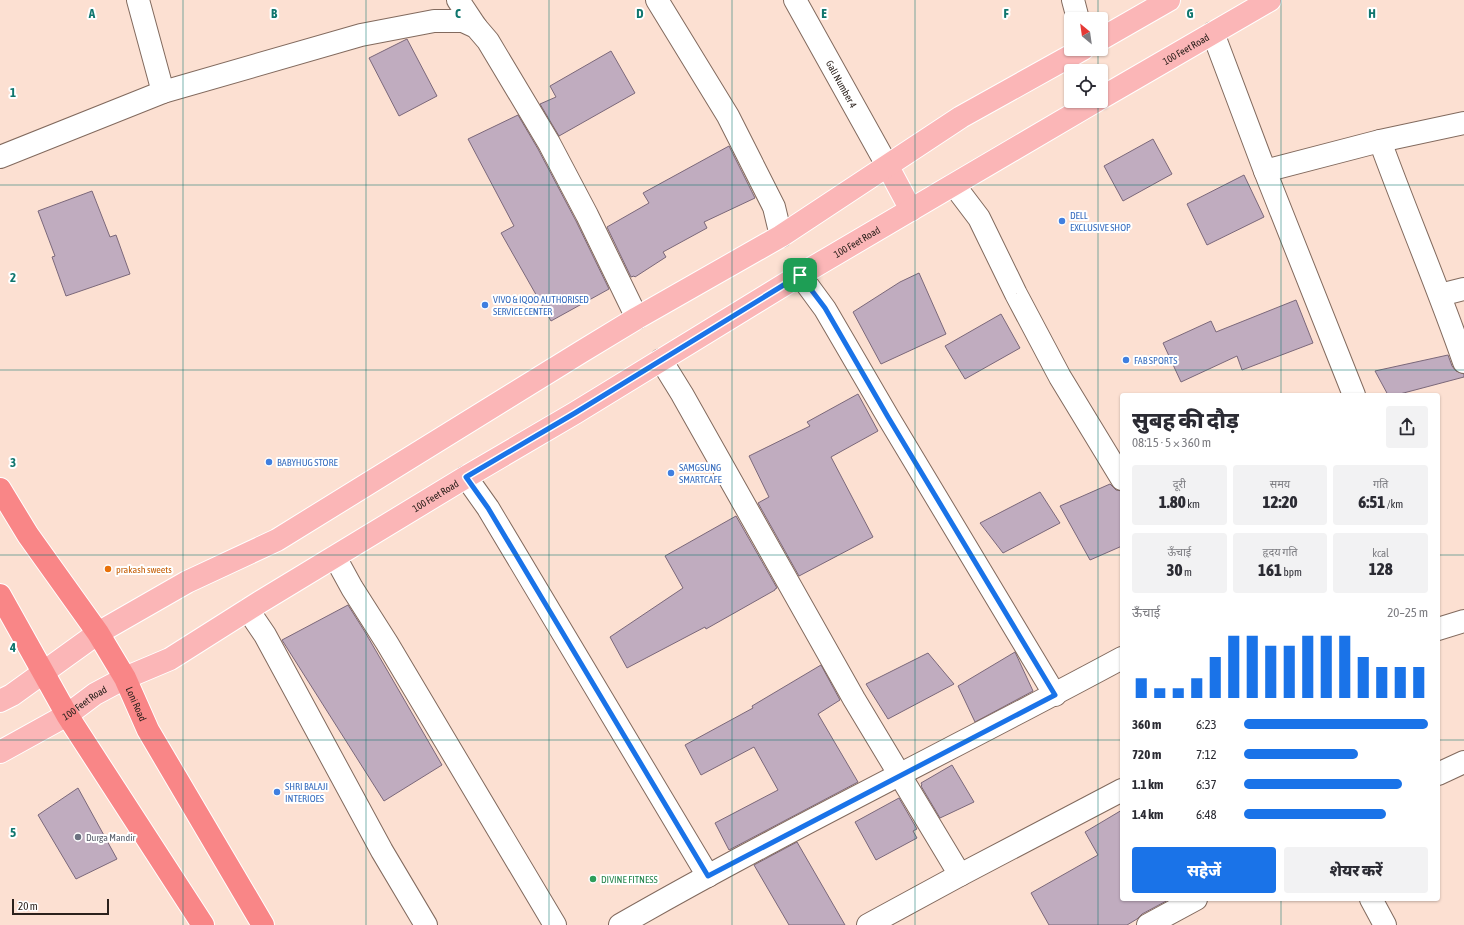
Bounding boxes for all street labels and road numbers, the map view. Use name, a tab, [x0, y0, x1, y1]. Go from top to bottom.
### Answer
street label: 100 Feet Road	[1161, 31, 1211, 67]
street label: Gali Number 4	[824, 58, 859, 110]
street label: 100 Feet Road	[832, 224, 882, 260]
street label: 100 Feet Road	[410, 477, 461, 514]
street label: 100 Feet Road	[60, 683, 109, 722]
street label: Loni Road	[124, 685, 149, 723]

